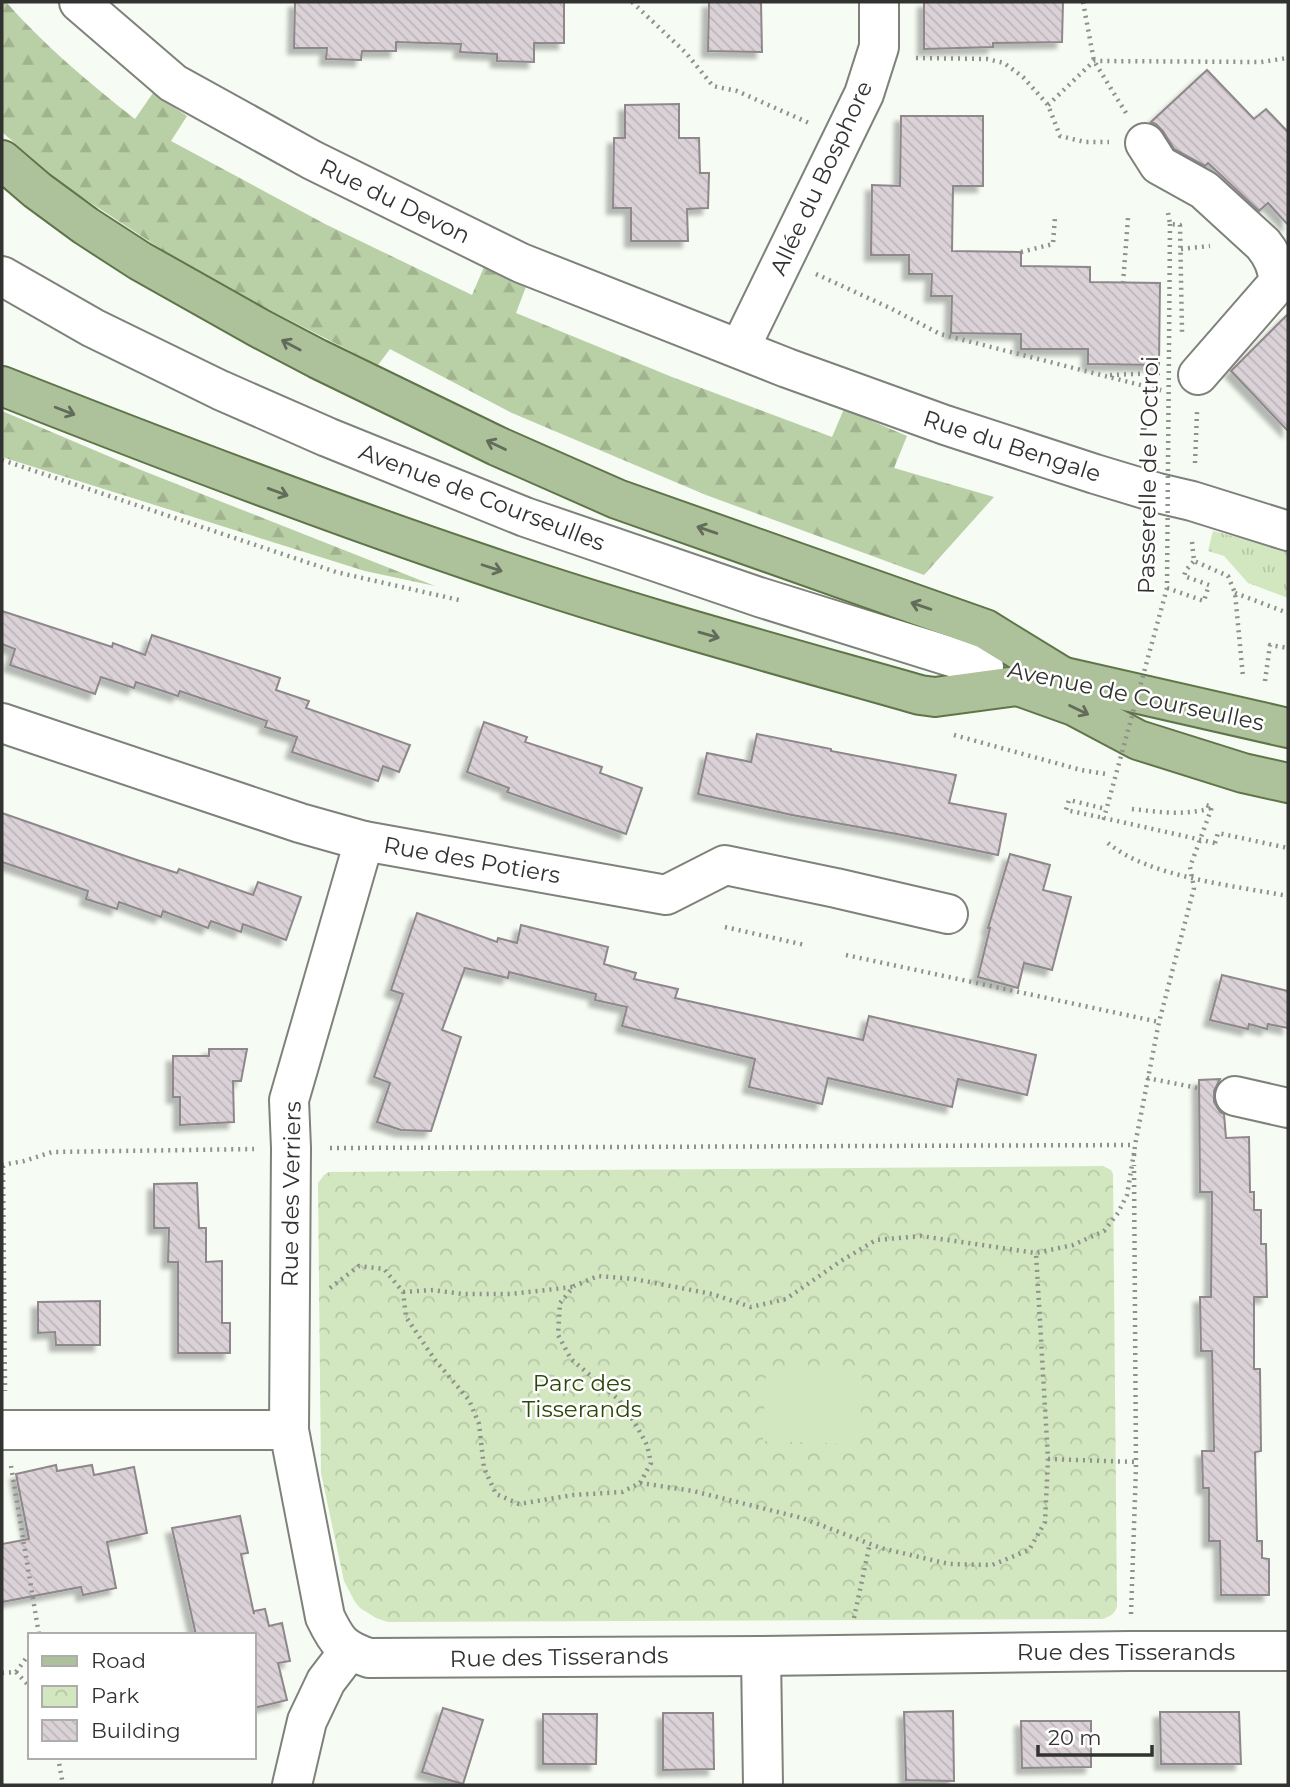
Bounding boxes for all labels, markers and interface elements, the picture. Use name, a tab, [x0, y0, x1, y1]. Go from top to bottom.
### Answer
street label: Allée du Bosphore	[764, 76, 878, 280]
street label: Rue du Devon	[315, 153, 475, 249]
one-way arrow	[282, 338, 302, 352]
street label: Passerelle de l'Octroi	[1132, 356, 1164, 594]
street label: Rue du Bengale	[920, 404, 1104, 488]
one-way arrow	[54, 405, 76, 418]
street label: Avenue de Courseulles	[355, 437, 609, 557]
one-way arrow	[486, 438, 507, 451]
one-way arrow	[266, 486, 288, 499]
one-way arrow	[696, 523, 718, 535]
one-way arrow	[481, 563, 503, 575]
one-way arrow	[911, 599, 933, 611]
one-way arrow	[698, 629, 720, 642]
street label: Avenue de Courseulles	[1005, 655, 1267, 737]
one-way arrow	[1068, 703, 1089, 717]
street label: Rue des Potiers	[381, 831, 563, 889]
street label: Rue des Verriers	[275, 1101, 307, 1287]
park label: Parc des Tisserands	[522, 1369, 642, 1423]
legend	[28, 1633, 256, 1759]
street label: Rue des Tisserands	[1017, 1638, 1235, 1666]
street label: Rue des Tisserands	[449, 1641, 669, 1673]
text: Road	[91, 1648, 146, 1673]
text: Park	[91, 1683, 139, 1708]
scale bar	[1038, 1714, 1152, 1758]
text: Building	[91, 1718, 181, 1743]
text: 20 m	[1048, 1725, 1102, 1750]

